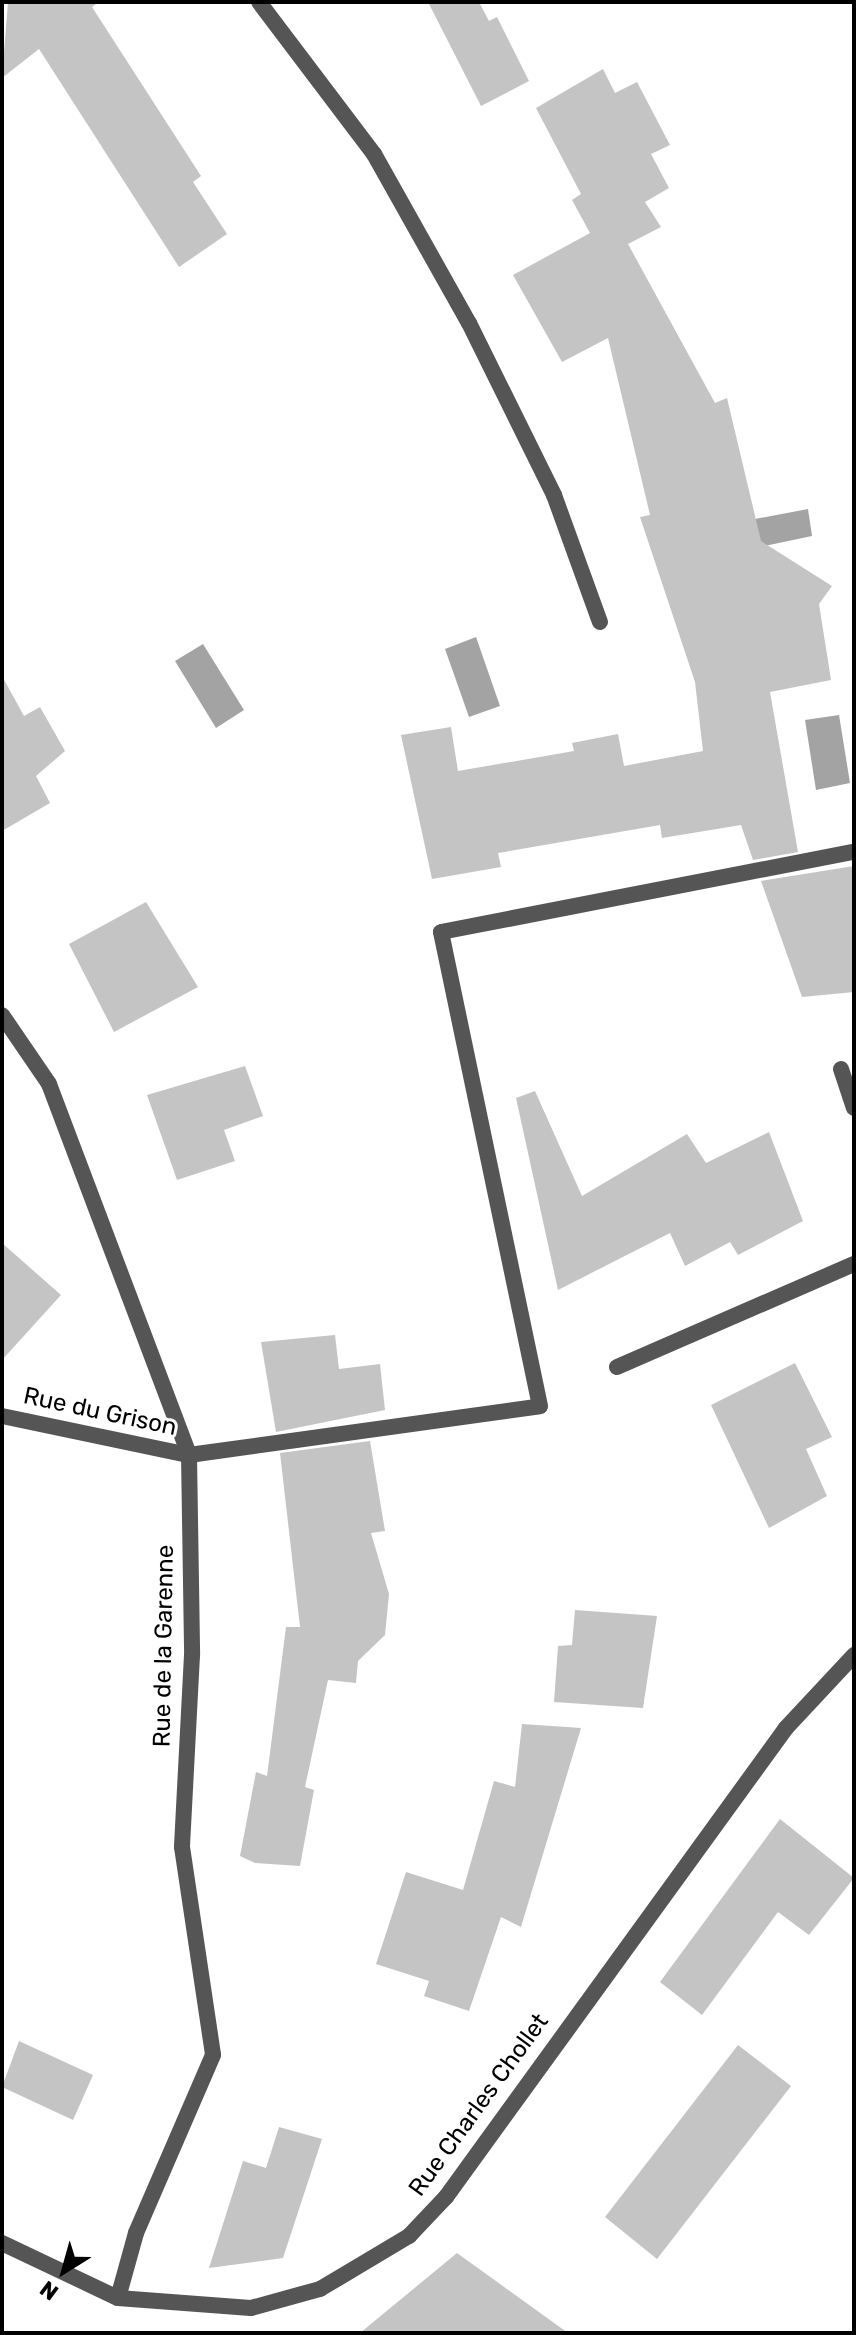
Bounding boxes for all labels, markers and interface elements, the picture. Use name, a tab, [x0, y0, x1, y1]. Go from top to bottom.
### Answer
street label: Rue du Grison	[21, 1382, 179, 1442]
street label: Rue de la Garenne	[148, 1545, 180, 1747]
street label: Rue Charles Chollet	[403, 2008, 555, 2202]
north arrow	[24, 2231, 104, 2311]
text: N	[35, 2275, 64, 2306]

